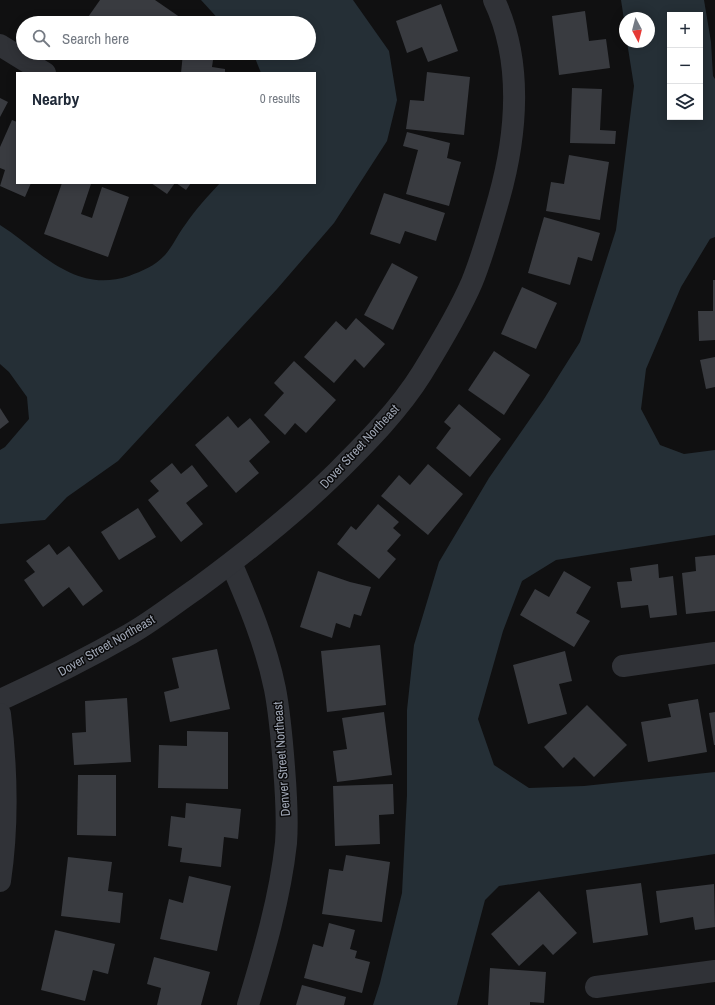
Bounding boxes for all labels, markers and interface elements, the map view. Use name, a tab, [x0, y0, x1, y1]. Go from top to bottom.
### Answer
north arrow	[619, 12, 655, 48]
map controls	[667, 12, 703, 120]
button: +	[667, 12, 703, 48]
search box	[16, 16, 316, 60]
icon: search	[30, 27, 52, 49]
text: Search here	[62, 28, 129, 49]
button: −	[667, 48, 703, 84]
button: layers	[667, 84, 703, 120]
text: Nearby	[32, 87, 79, 110]
text: 0 results	[260, 90, 300, 107]
street label: Dover Street Northeast	[316, 401, 403, 492]
street label: Dover Street Northeast	[55, 611, 158, 680]
street label: Denver Street Northeast	[269, 701, 294, 817]

